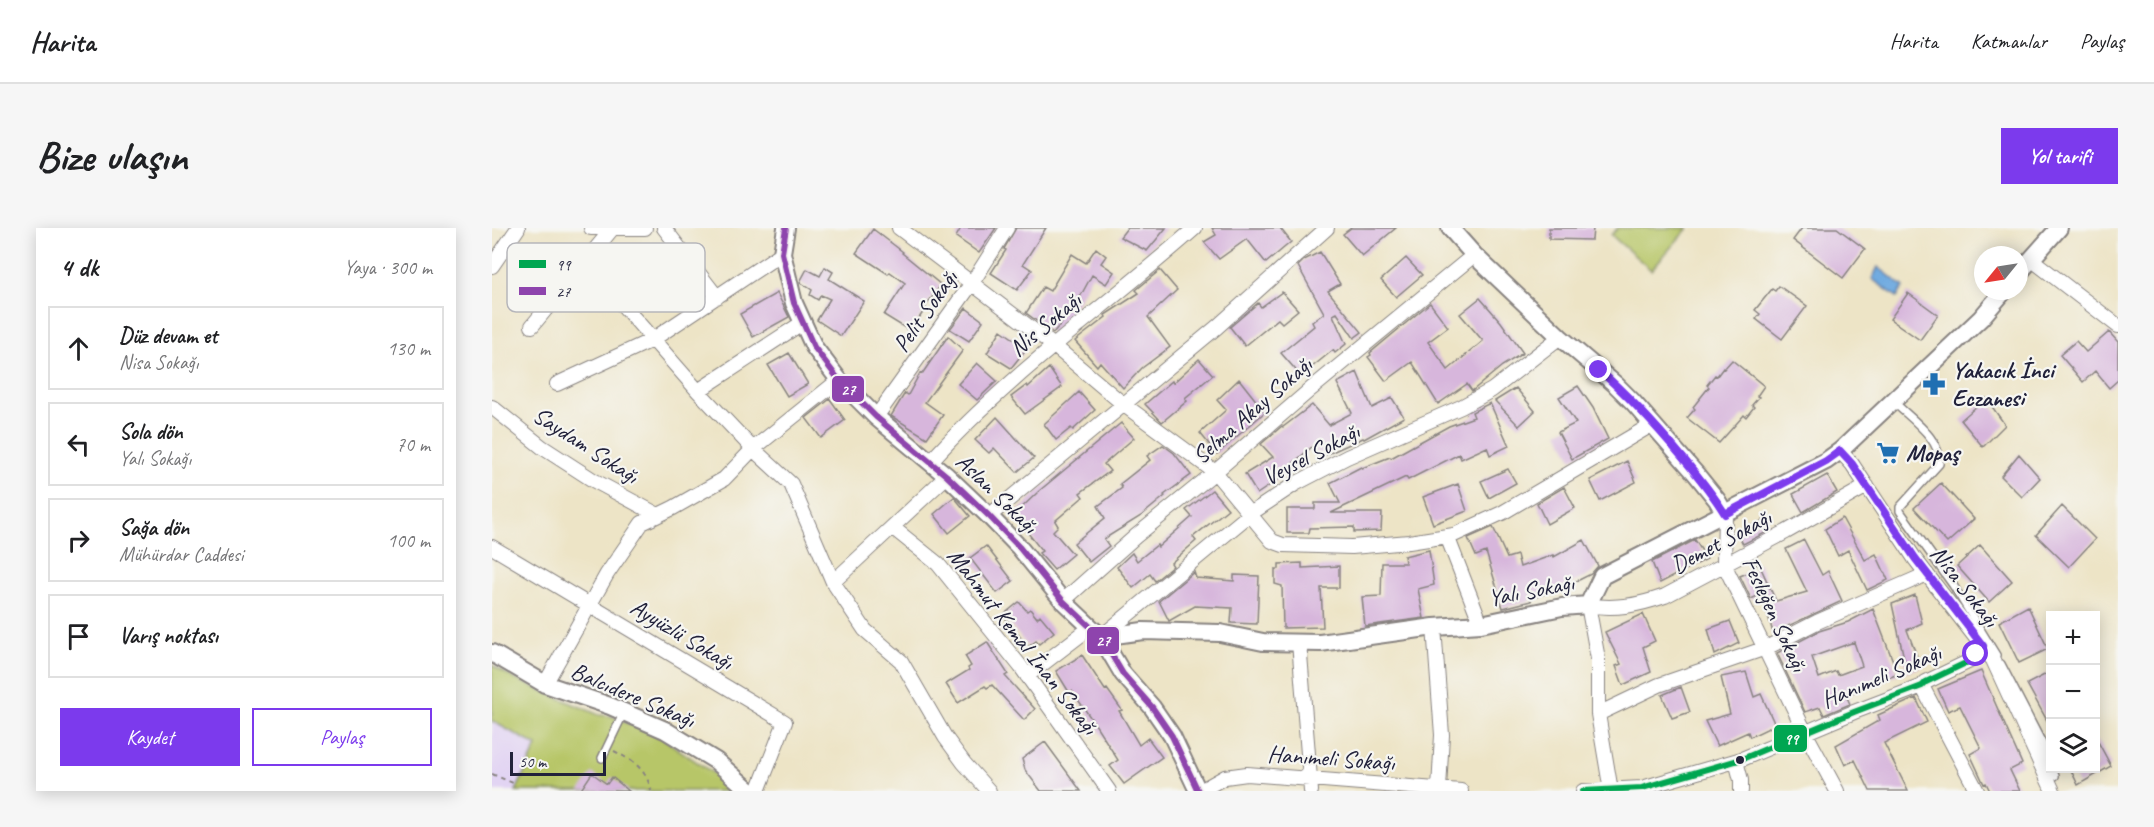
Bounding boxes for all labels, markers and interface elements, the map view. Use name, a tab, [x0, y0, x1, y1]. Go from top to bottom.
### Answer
text: Harita	[30, 24, 95, 59]
text: Harita	[1890, 28, 1938, 54]
text: Katmanlar	[1971, 28, 2047, 54]
text: Paylaş	[2080, 28, 2124, 54]
button: Yol tarifi	[2001, 128, 2118, 184]
text: Bize ulaşın	[36, 130, 187, 183]
legend	[507, 243, 705, 312]
north arrow	[1974, 246, 2028, 300]
text: 4 dk	[60, 251, 98, 284]
text: Yaya · 300 m	[344, 255, 432, 280]
text: 99	[556, 255, 572, 275]
street label: Pelit Sokağı	[886, 263, 965, 358]
text: 27	[556, 282, 571, 302]
street label: Nis Sokağı	[1003, 284, 1088, 363]
text: Düz devam et	[119, 322, 217, 350]
icon: ahead	[62, 332, 95, 365]
text: 130 m	[387, 336, 430, 361]
street label: Selma Akay Sokağı	[1186, 349, 1319, 470]
text: Nisa Sokağı	[119, 350, 198, 375]
place label: Yakacık İnci Eczanesi	[1952, 355, 2057, 413]
route end	[1585, 356, 1611, 382]
pharmacy icon: Yakacık İnci Eczanesi	[1921, 371, 1947, 397]
line badge: 27	[831, 375, 865, 403]
text: 27	[841, 380, 857, 400]
street label: Saydam Sokağı	[527, 400, 646, 491]
street label: Veysel Sokağı	[1257, 415, 1366, 492]
text: Sola dön	[119, 418, 183, 446]
icon: left	[62, 428, 95, 461]
text: 70 m	[396, 432, 430, 457]
place label: Mopaş	[1906, 438, 1962, 468]
supermarket icon: Mopaş	[1875, 440, 1901, 466]
text: Yalı Sokağı	[119, 446, 191, 471]
street label: Aslan Sokağı	[950, 446, 1046, 541]
street label: Demet Sokağı	[1666, 501, 1778, 580]
text: Sağa dön	[119, 514, 189, 542]
icon: right	[62, 524, 95, 557]
text: 100 m	[387, 528, 430, 553]
street label: Nisa Sokağı	[1924, 539, 2007, 634]
text: Mühürdar Caddesi	[119, 542, 244, 567]
street label: Mahmut Kemal İnan Sokağı	[941, 542, 1106, 741]
street label: Fesleğen Sokağı	[1735, 552, 1815, 677]
street label: Yalı Sokağı	[1486, 567, 1578, 613]
street label: Ayyüzlü Sokağı	[625, 592, 740, 677]
map controls	[2046, 611, 2100, 773]
button: +	[2046, 611, 2100, 665]
icon: arrive	[62, 620, 95, 653]
text: Varış noktası	[119, 622, 218, 650]
line badge: 27	[1086, 626, 1120, 655]
text: 27	[1096, 631, 1112, 651]
street label: Hanımeli Sokağı	[1817, 637, 1947, 715]
route start	[1962, 640, 1988, 666]
street label: Balcıdere Sokağı	[566, 655, 701, 735]
button: −	[2046, 665, 2100, 719]
button: Kaydet	[60, 708, 240, 766]
button: Paylaş	[252, 708, 432, 766]
button: layers	[2046, 719, 2100, 773]
line badge: 99	[1773, 724, 1808, 753]
text: 99	[1784, 729, 1800, 749]
street label: Hanımeli Sokağı	[1266, 739, 1397, 778]
scale bar	[510, 749, 606, 776]
text: 50 m	[519, 752, 546, 772]
unlabelled marker	[1734, 754, 1746, 766]

